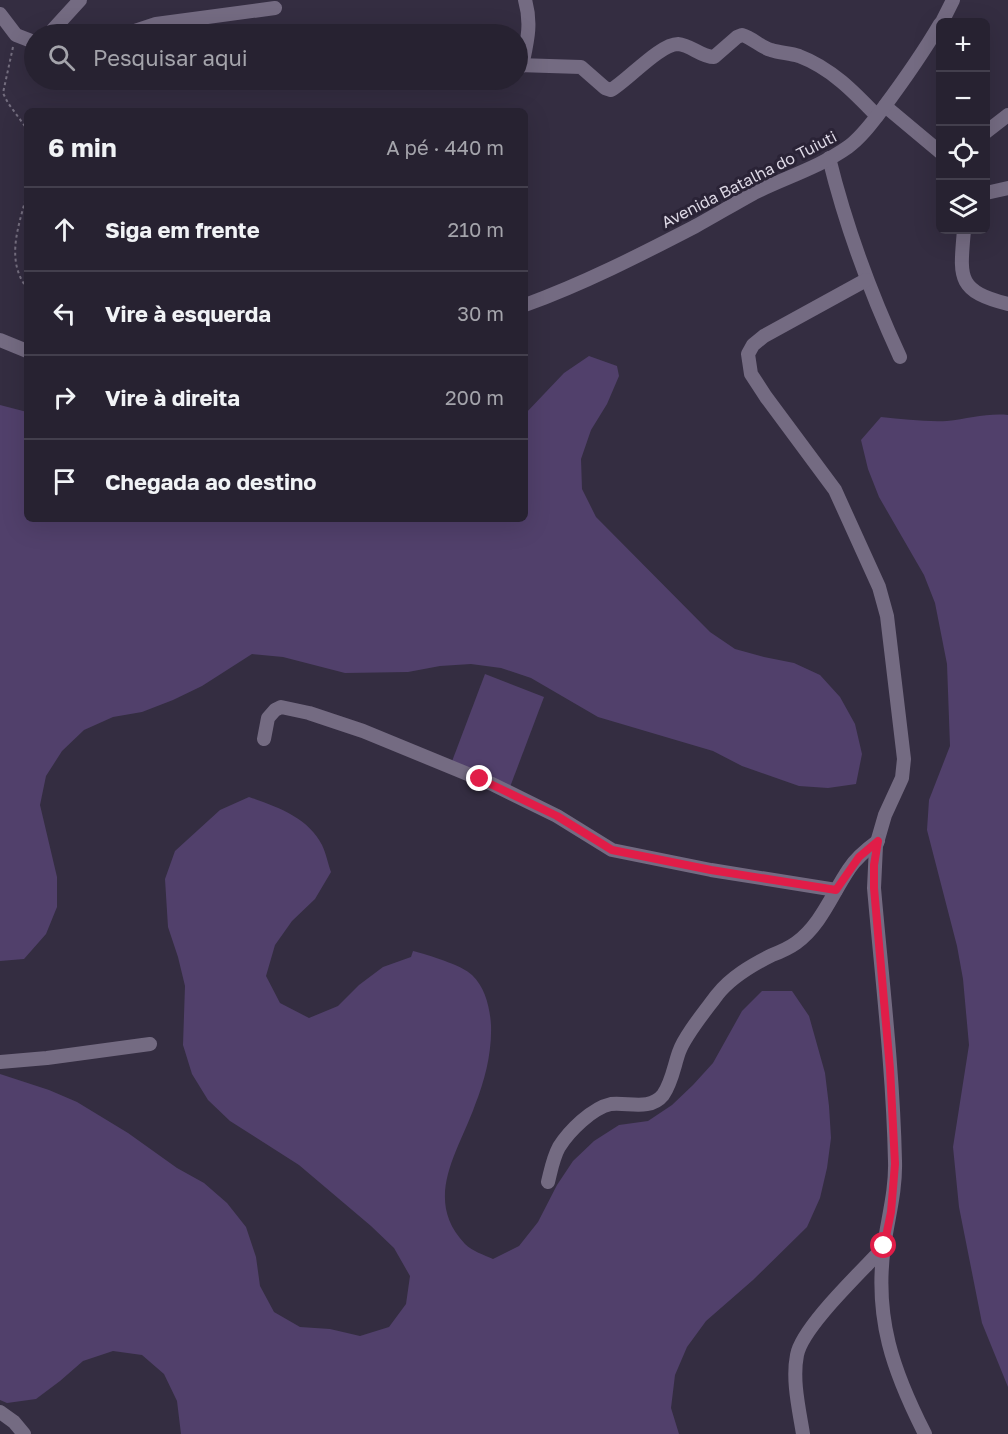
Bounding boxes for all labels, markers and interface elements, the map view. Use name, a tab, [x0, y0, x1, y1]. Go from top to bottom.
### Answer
map controls	[936, 18, 990, 234]
button: +	[936, 18, 990, 72]
search box	[24, 24, 528, 90]
icon: search	[45, 41, 78, 74]
text: Pesquisar aqui	[93, 44, 248, 71]
button: −	[936, 72, 990, 126]
street label: Avenida Batalha do Tuiuti	[658, 126, 840, 232]
button: locate	[936, 126, 990, 180]
text: 6 min	[48, 132, 117, 163]
text: A pé · 440 m	[386, 135, 504, 159]
button: layers	[936, 180, 990, 234]
icon: ahead	[48, 213, 81, 246]
text: Siga em frente	[105, 216, 260, 243]
text: 210 m	[448, 217, 504, 241]
icon: left	[48, 297, 81, 330]
text: Vire à esquerda	[105, 300, 271, 327]
text: 30 m	[457, 301, 504, 325]
icon: right	[48, 381, 81, 414]
text: Vire à direita	[105, 384, 240, 411]
text: 200 m	[445, 385, 504, 409]
icon: arrive	[48, 465, 81, 498]
text: Chegada ao destino	[105, 468, 317, 495]
route end	[466, 765, 492, 791]
route start	[870, 1232, 896, 1258]

